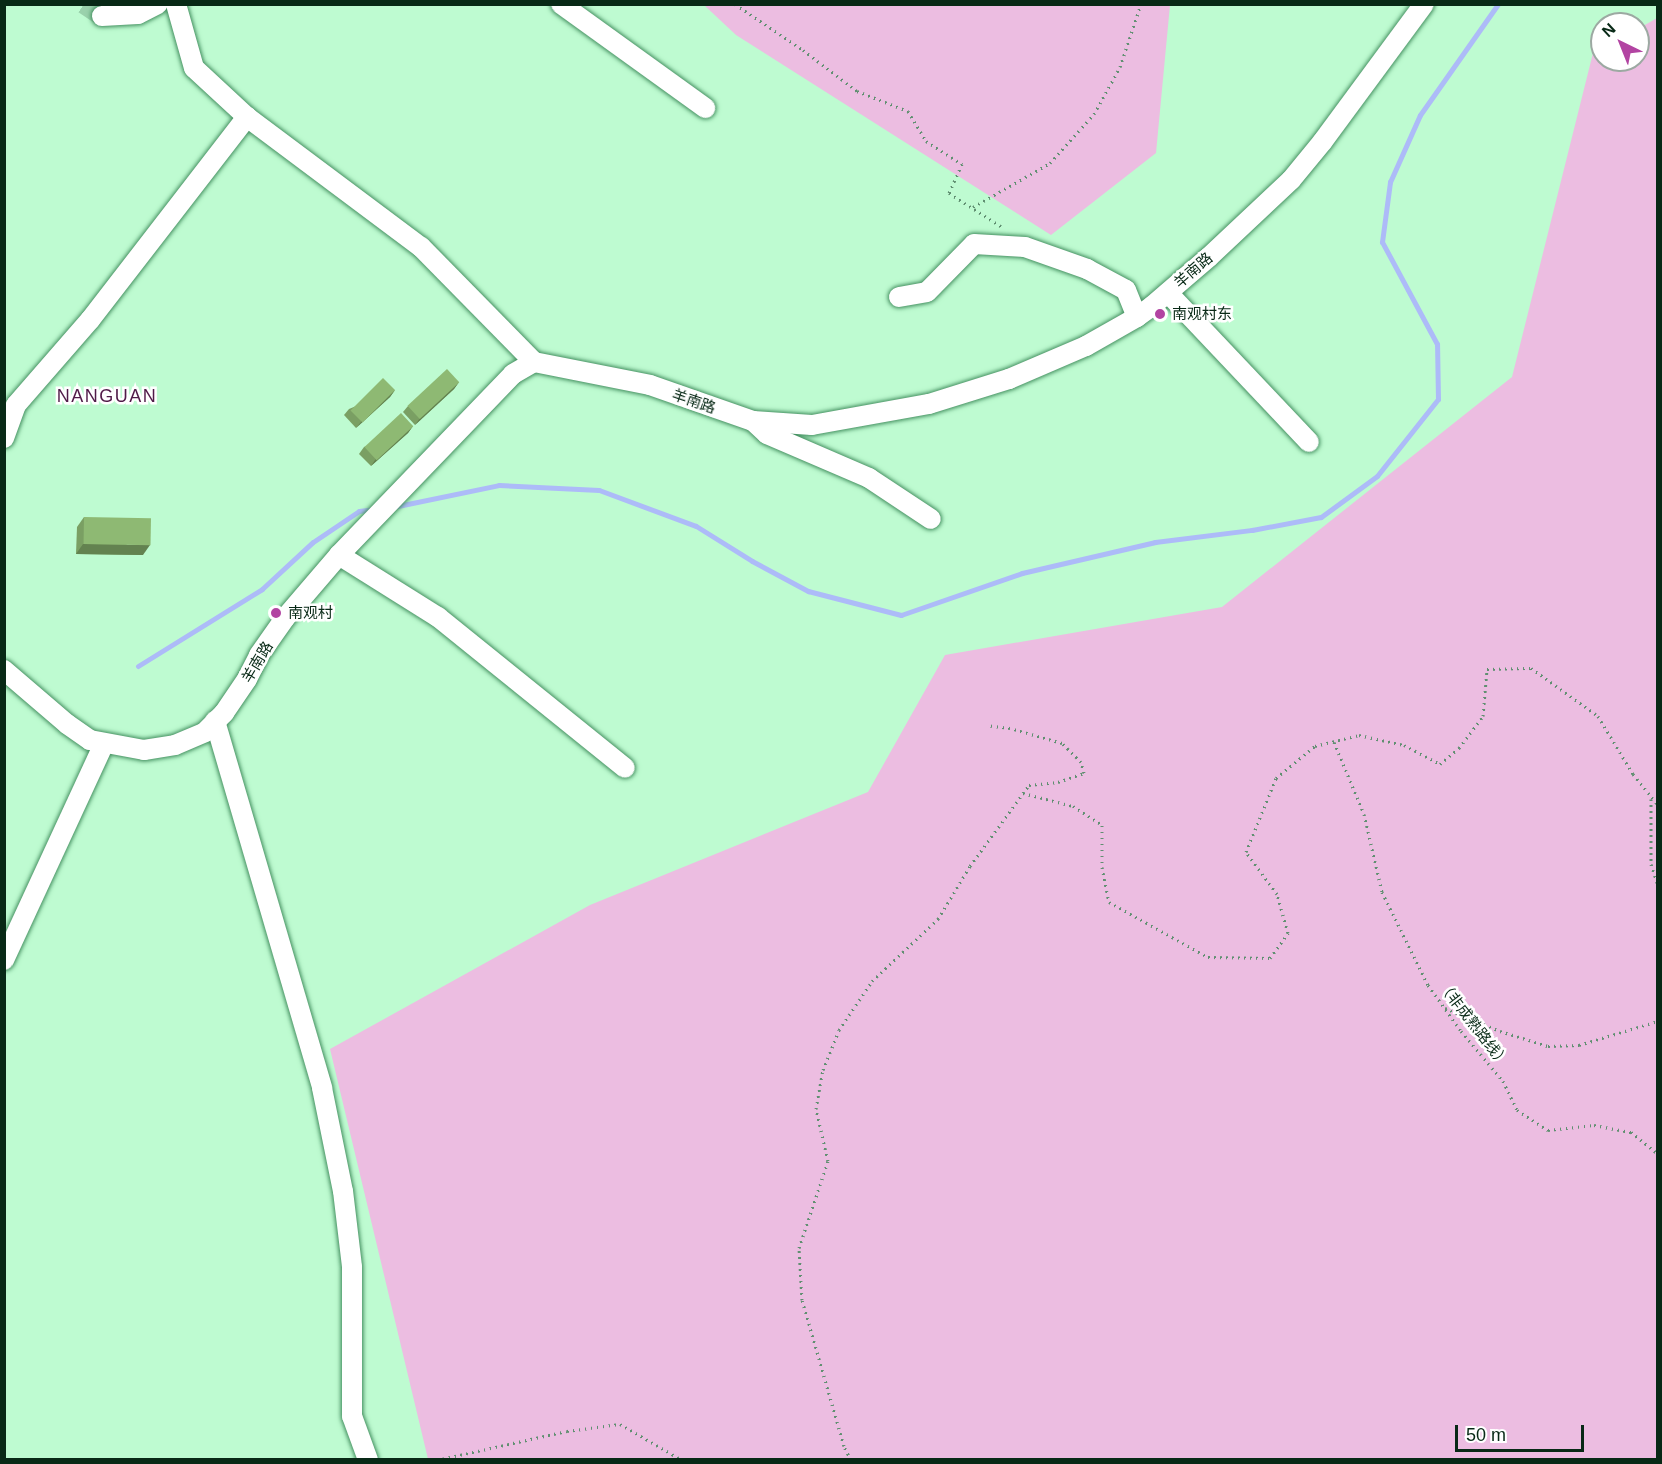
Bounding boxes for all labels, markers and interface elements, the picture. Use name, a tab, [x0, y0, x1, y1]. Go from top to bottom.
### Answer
north arrow	[1590, 12, 1650, 72]
text: N	[1599, 20, 1619, 40]
street label: 羊南路	[1170, 248, 1216, 292]
place label: 南观村东	[1172, 305, 1232, 323]
marker: 南观村东	[1153, 307, 1167, 321]
district label: NANGUAN	[57, 385, 157, 407]
street label: 羊南路	[670, 385, 718, 417]
place label: 南观村	[288, 604, 333, 622]
marker: 南观村	[269, 606, 283, 620]
street label: 羊南路	[238, 638, 276, 686]
street label: （非成熟路线）	[1435, 977, 1513, 1071]
scale bar	[1458, 1413, 1587, 1451]
text: 50 m	[1466, 1425, 1506, 1445]

